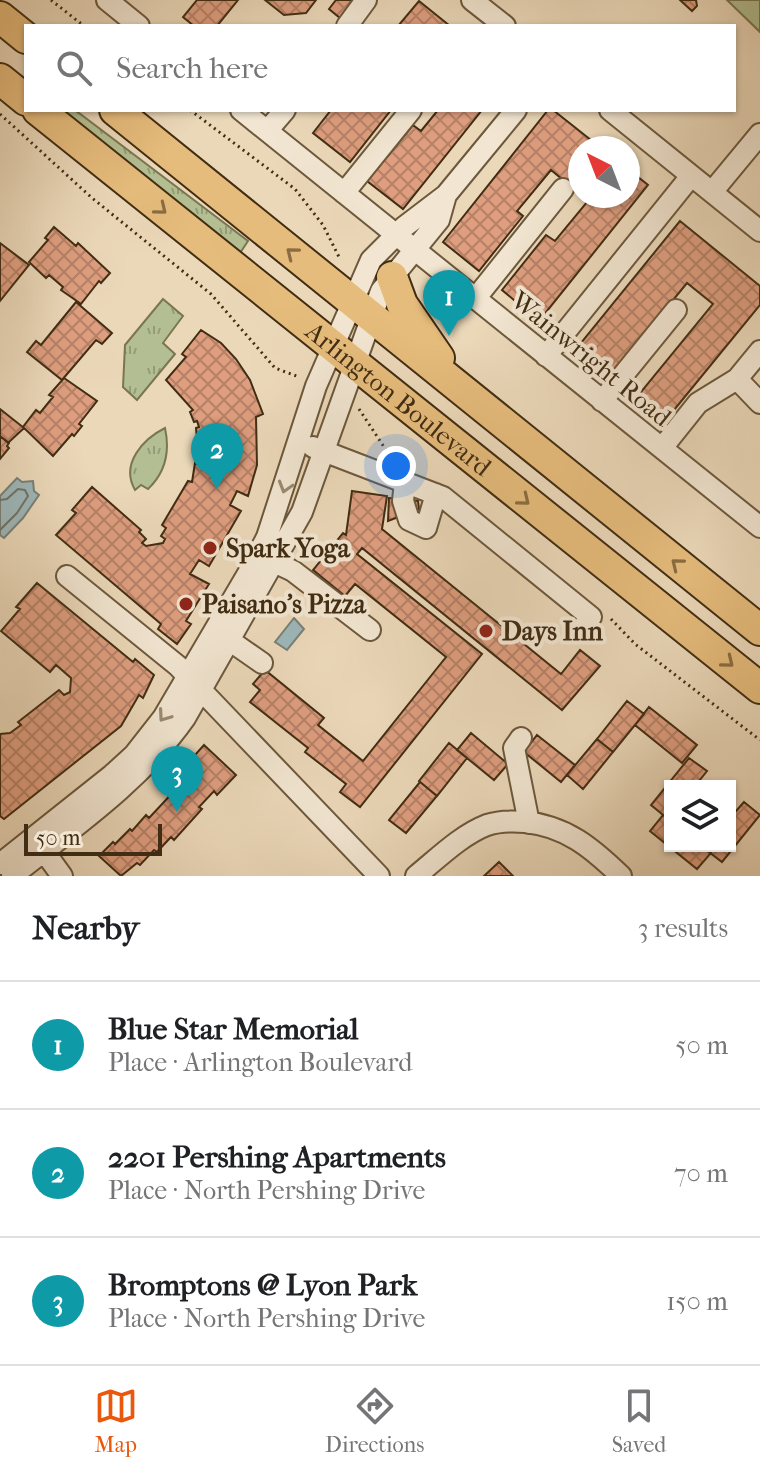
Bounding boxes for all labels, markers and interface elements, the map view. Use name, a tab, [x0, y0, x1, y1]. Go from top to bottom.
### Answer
search box	[24, 24, 736, 112]
icon: search	[52, 46, 96, 90]
text: Search here	[116, 51, 268, 86]
north arrow	[568, 136, 640, 208]
one-way arrow	[152, 200, 167, 214]
one-way arrow	[286, 248, 301, 262]
pin: 1	[423, 270, 475, 336]
street label: Wainwright Road	[504, 284, 678, 434]
street label: Arlington Boulevard	[299, 314, 498, 483]
pin: 2	[191, 423, 243, 489]
your location	[376, 446, 416, 486]
one-way arrow	[278, 480, 294, 493]
one-way arrow	[515, 490, 530, 505]
place label: Spark Yoga	[226, 533, 351, 564]
marker: Spark Yoga	[201, 539, 219, 557]
one-way arrow	[672, 559, 687, 573]
place label: Paisano's Pizza	[202, 589, 367, 620]
marker: Paisano's Pizza	[177, 595, 195, 613]
place label: Days Inn	[502, 616, 604, 647]
marker: Days Inn	[477, 622, 495, 640]
one-way arrow	[719, 652, 733, 667]
one-way arrow	[159, 708, 174, 722]
pin: 3	[151, 746, 203, 812]
map controls	[664, 780, 736, 852]
button: layers	[664, 780, 736, 852]
scale bar	[24, 820, 162, 856]
text: 50 m	[36, 825, 81, 851]
text: Nearby	[32, 908, 139, 948]
text: 3 results	[638, 913, 728, 944]
text: Blue Star Memorial	[108, 1012, 359, 1047]
text: 1	[53, 1030, 63, 1061]
text: 50 m	[675, 1030, 728, 1061]
text: Place · Arlington Boulevard	[108, 1047, 412, 1078]
text: 2201 Pershing Apartments	[108, 1140, 446, 1175]
text: 2	[51, 1158, 65, 1189]
text: 70 m	[674, 1158, 728, 1189]
text: Place · North Pershing Drive	[108, 1175, 425, 1206]
text: Bromptons @ Lyon Park	[108, 1268, 417, 1303]
text: 3	[53, 1286, 63, 1317]
text: 150 m	[666, 1286, 728, 1317]
text: Place · North Pershing Drive	[108, 1303, 425, 1334]
tab: Map	[94, 1384, 138, 1458]
tab: Directions	[325, 1384, 424, 1458]
tab: Saved	[612, 1384, 666, 1458]

